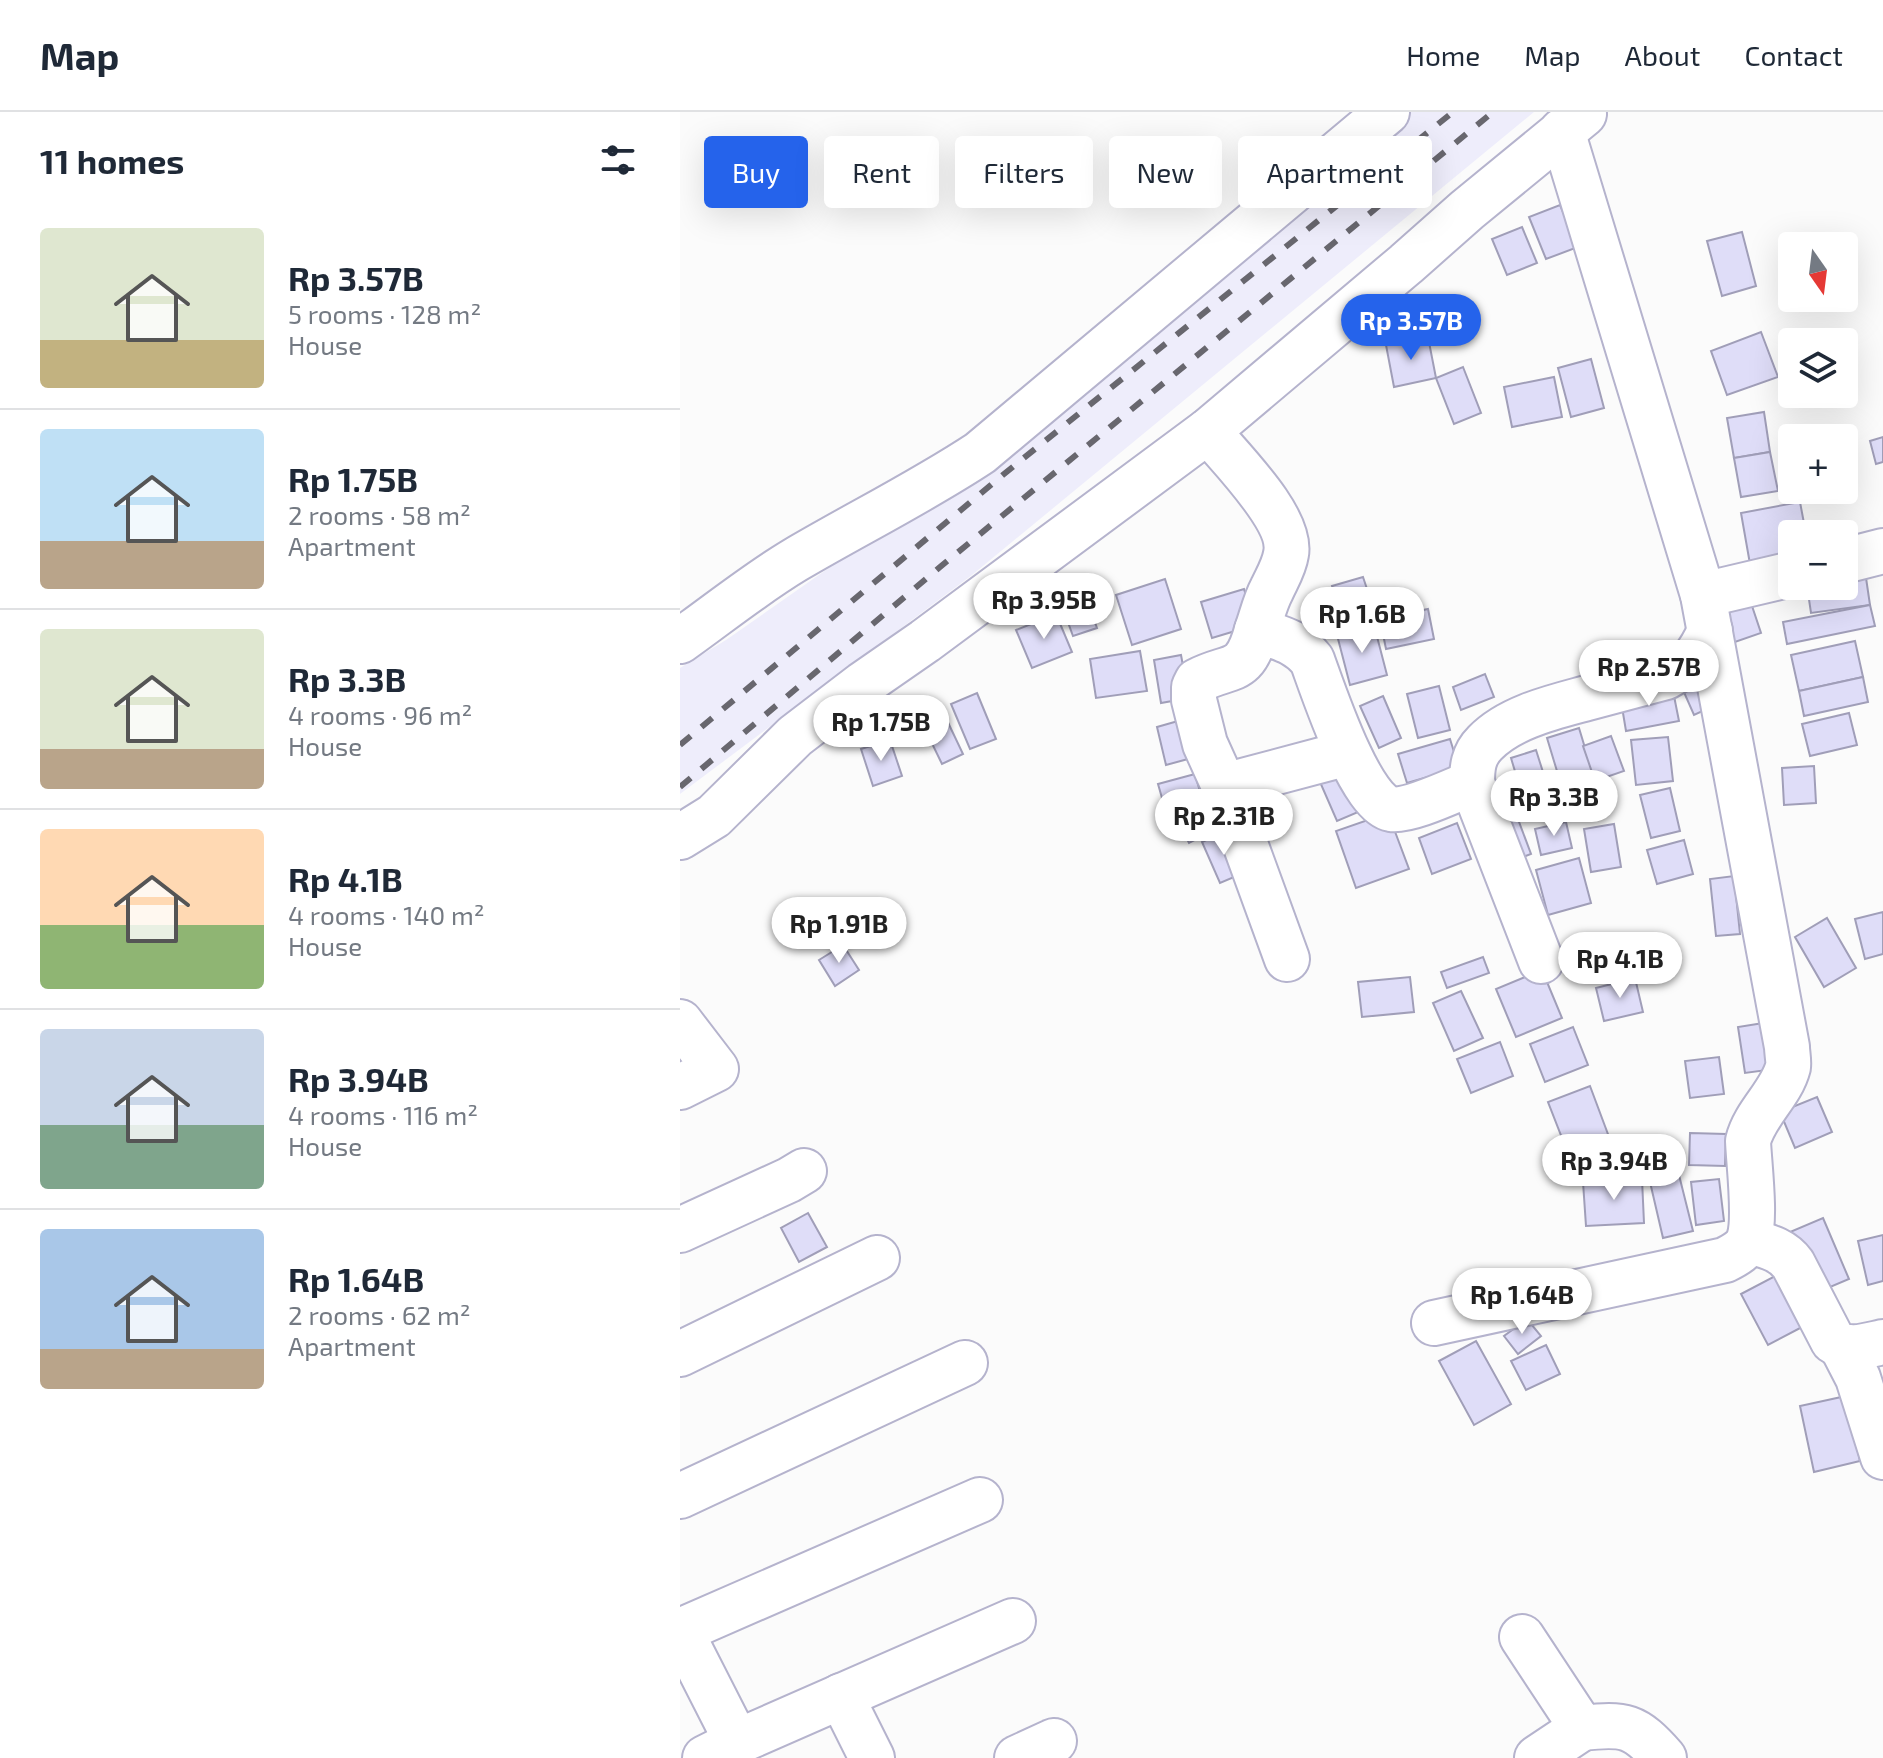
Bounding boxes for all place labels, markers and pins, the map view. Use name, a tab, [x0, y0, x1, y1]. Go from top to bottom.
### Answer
pin: Rp 3.57B	[1328, 294, 1494, 362]
pin: Rp 3.95B	[961, 573, 1127, 641]
pin: Rp 1.6B	[1288, 587, 1436, 655]
pin: Rp 2.57B	[1566, 640, 1732, 708]
pin: Rp 1.75B	[798, 695, 964, 763]
pin: Rp 3.3B	[1480, 770, 1628, 838]
pin: Rp 2.31B	[1141, 789, 1307, 857]
pin: Rp 1.91B	[756, 897, 922, 965]
pin: Rp 4.1B	[1546, 932, 1694, 1000]
pin: Rp 3.94B	[1531, 1134, 1697, 1202]
pin: Rp 1.64B	[1439, 1268, 1605, 1336]

